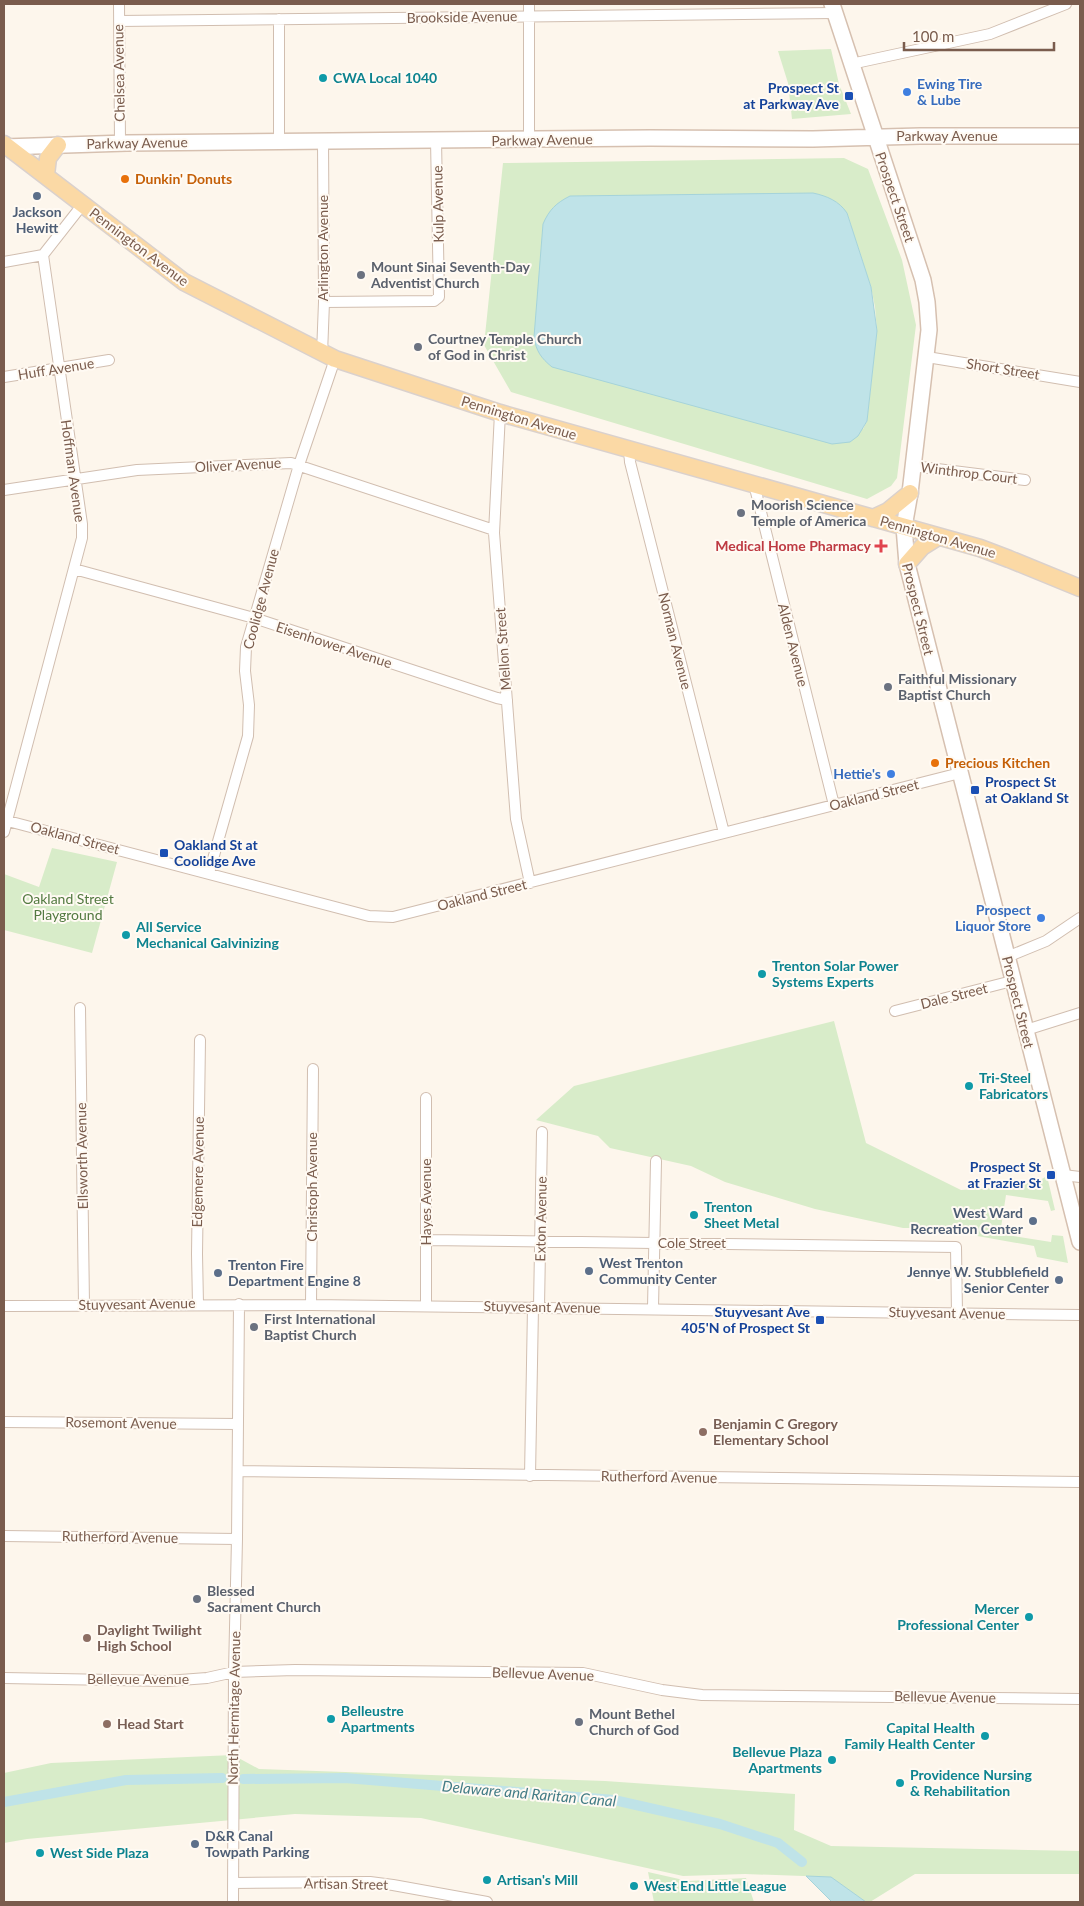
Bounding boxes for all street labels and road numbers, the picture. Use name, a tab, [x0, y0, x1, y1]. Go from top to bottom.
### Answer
street label: Brookside Avenue	[406, 7, 518, 26]
street label: Chelsea Avenue	[109, 24, 128, 122]
street label: Parkway Avenue	[896, 127, 998, 144]
street label: Parkway Avenue	[491, 130, 593, 149]
street label: Parkway Avenue	[86, 133, 188, 152]
street label: Prospect Street	[872, 149, 919, 244]
street label: Kulp Avenue	[428, 165, 447, 243]
street label: Arlington Avenue	[314, 195, 331, 301]
street label: Pennington Avenue	[86, 204, 192, 289]
street label: Huff Avenue	[17, 354, 95, 383]
street label: Short Street	[965, 354, 1041, 383]
street label: Pennington Avenue	[459, 392, 579, 443]
street label: Hoffman Avenue	[58, 419, 89, 523]
street label: Oliver Avenue	[194, 454, 282, 475]
street label: Winthrop Court	[920, 458, 1019, 487]
street label: Pennington Avenue	[878, 512, 998, 561]
street label: Coolidge Avenue	[239, 547, 282, 651]
street label: Prospect Street	[899, 561, 938, 657]
street label: Norman Avenue	[655, 591, 696, 691]
street label: Alden Avenue	[775, 601, 812, 688]
street label: Mellon Street	[491, 607, 514, 691]
street label: Eisenhower Avenue	[274, 618, 394, 671]
street label: Oakland Street	[827, 775, 920, 814]
street label: Oakland Street	[29, 817, 122, 858]
street label: Oakland Street	[435, 875, 528, 914]
street label: Prospect Street	[999, 954, 1038, 1050]
street label: Dale Street	[919, 979, 989, 1012]
street label: Ellsworth Avenue	[72, 1102, 91, 1210]
street label: Edgemere Avenue	[188, 1116, 207, 1228]
street label: Christoph Avenue	[303, 1132, 320, 1242]
street label: Hayes Avenue	[417, 1158, 434, 1246]
street label: Exton Avenue	[531, 1176, 550, 1262]
street label: Cole Street	[658, 1234, 726, 1251]
street label: Stuyvesant Avenue	[78, 1294, 196, 1313]
street label: Stuyvesant Avenue	[483, 1297, 601, 1316]
street label: Stuyvesant Avenue	[888, 1303, 1006, 1322]
street label: Rosemont Avenue	[65, 1413, 177, 1432]
street label: Rutherford Avenue	[601, 1467, 717, 1486]
street label: Rutherford Avenue	[62, 1527, 178, 1546]
street label: North Hermitage Avenue	[224, 1631, 243, 1785]
street label: Bellevue Avenue	[492, 1663, 594, 1684]
street label: Bellevue Avenue	[87, 1670, 189, 1687]
street label: Bellevue Avenue	[894, 1687, 996, 1706]
street label: Artisan Street	[304, 1874, 388, 1893]

